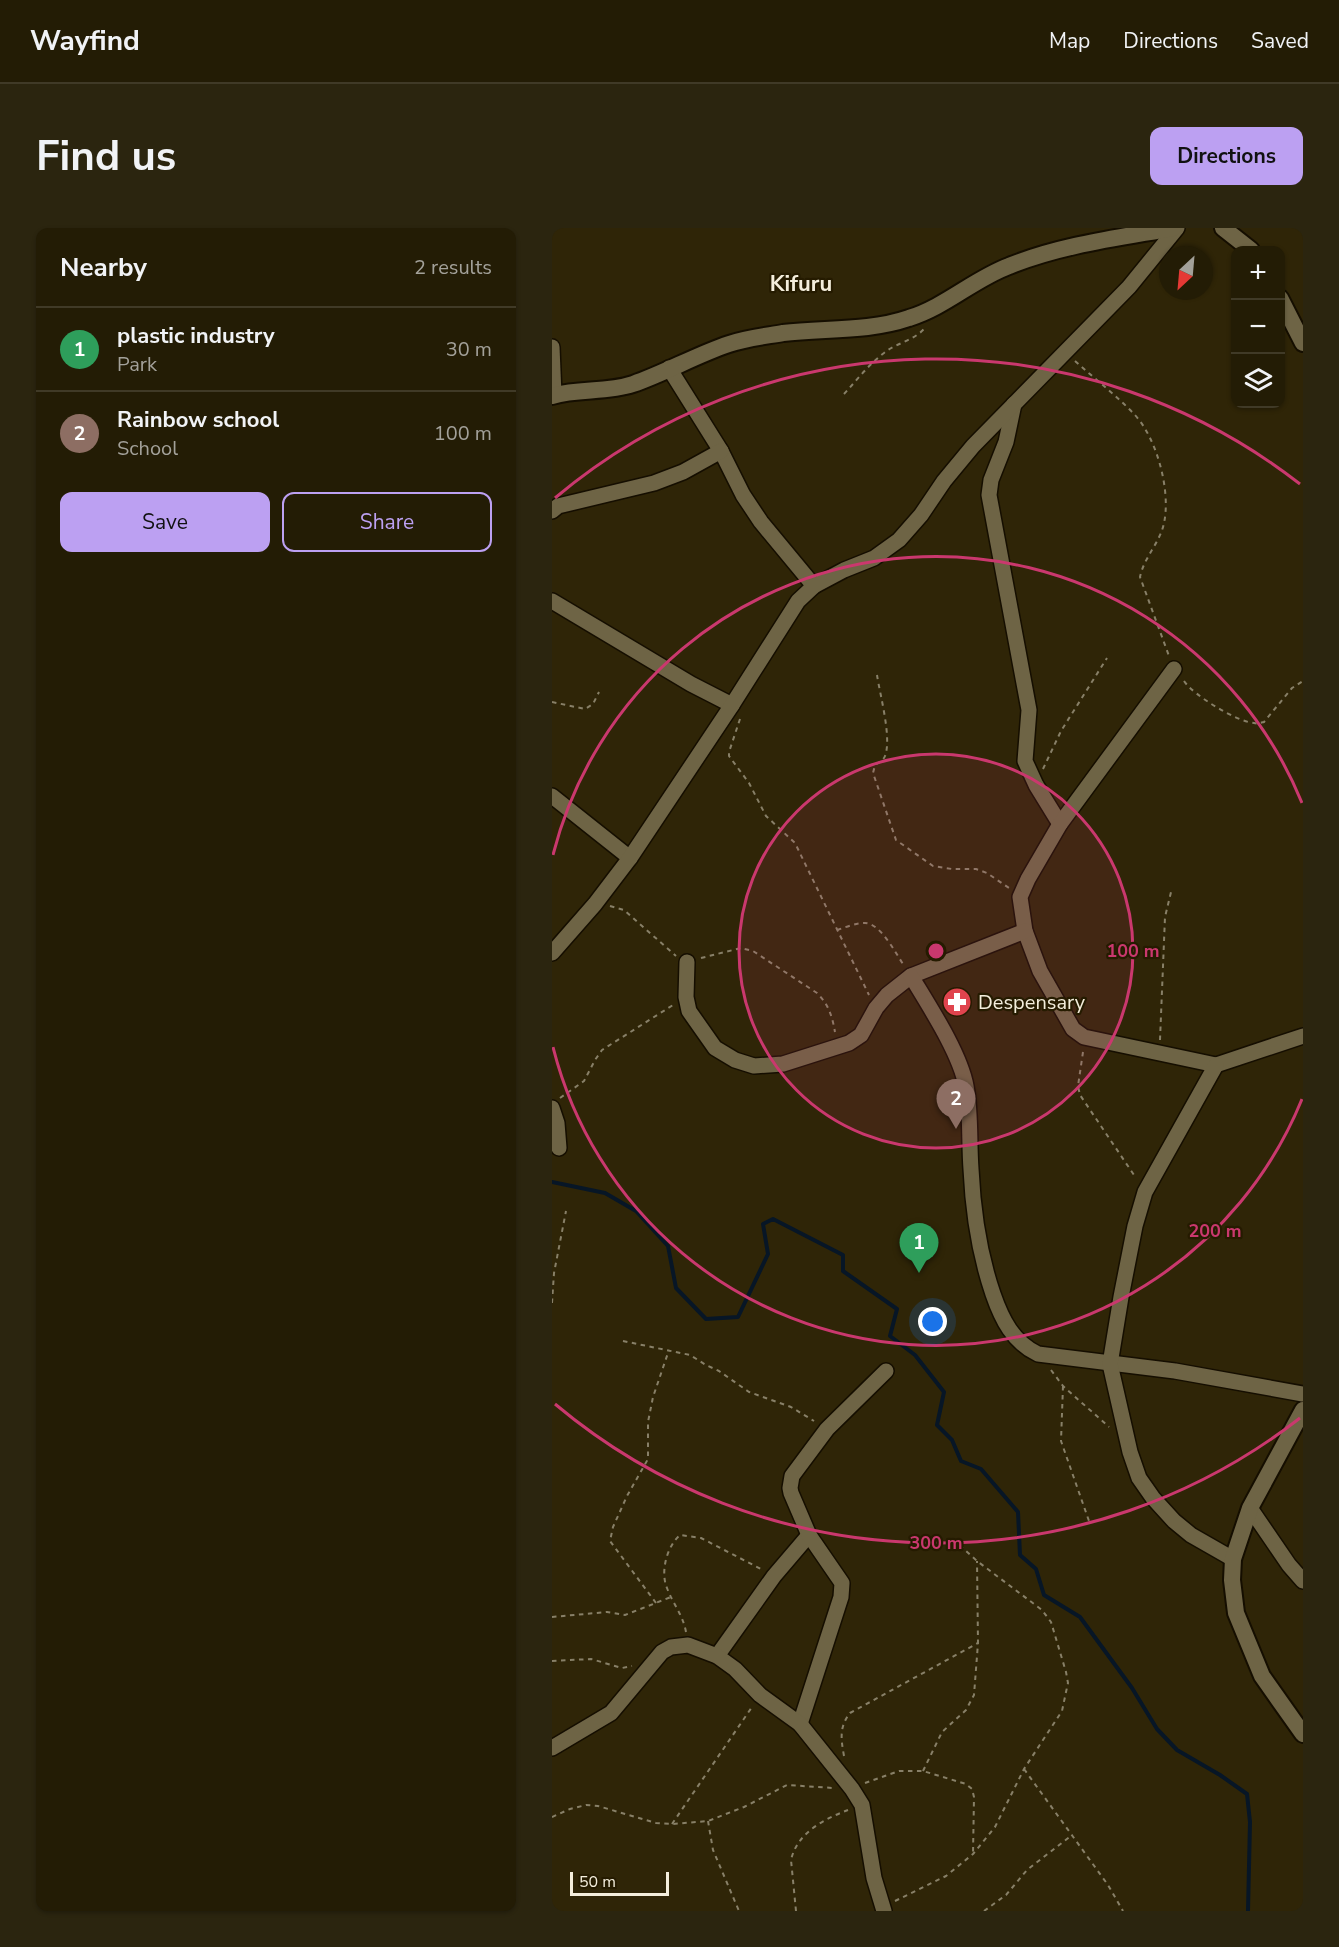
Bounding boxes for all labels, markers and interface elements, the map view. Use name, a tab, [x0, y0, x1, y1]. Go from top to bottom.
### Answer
text: Wayfind	[30, 22, 140, 60]
text: Map	[1049, 27, 1090, 55]
text: Directions	[1123, 27, 1218, 55]
text: Saved	[1251, 27, 1309, 55]
button: Directions	[1150, 127, 1303, 185]
text: Find us	[36, 128, 176, 185]
north arrow	[1159, 246, 1213, 300]
map controls	[1231, 246, 1285, 408]
button: +	[1231, 246, 1285, 300]
text: Nearby	[60, 250, 147, 285]
text: 2 results	[414, 254, 492, 281]
district label: Kifuru	[770, 269, 832, 299]
button: −	[1231, 300, 1285, 354]
text: plastic industry	[117, 321, 275, 351]
text: 1	[74, 336, 86, 363]
text: 30 m	[446, 336, 492, 363]
text: Park	[117, 351, 157, 378]
button: layers	[1231, 354, 1285, 408]
text: Rainbow school	[117, 405, 279, 435]
text: 2	[74, 420, 86, 447]
text: 100 m	[434, 420, 492, 447]
text: School	[117, 435, 178, 462]
button: Save	[60, 492, 270, 552]
button: Share	[282, 492, 492, 552]
text: 100 m	[1106, 939, 1160, 963]
centre of rings	[926, 941, 946, 961]
pharmacy icon: Despensary	[941, 986, 973, 1018]
place label: Despensary	[978, 989, 1086, 1016]
pin: 2	[936, 1080, 976, 1129]
text: 200 m	[1188, 1219, 1242, 1243]
pin: 1	[900, 1224, 938, 1273]
your location	[918, 1307, 947, 1336]
text: 300 m	[909, 1531, 963, 1555]
scale bar	[570, 1869, 669, 1896]
text: 50 m	[579, 1871, 616, 1893]

